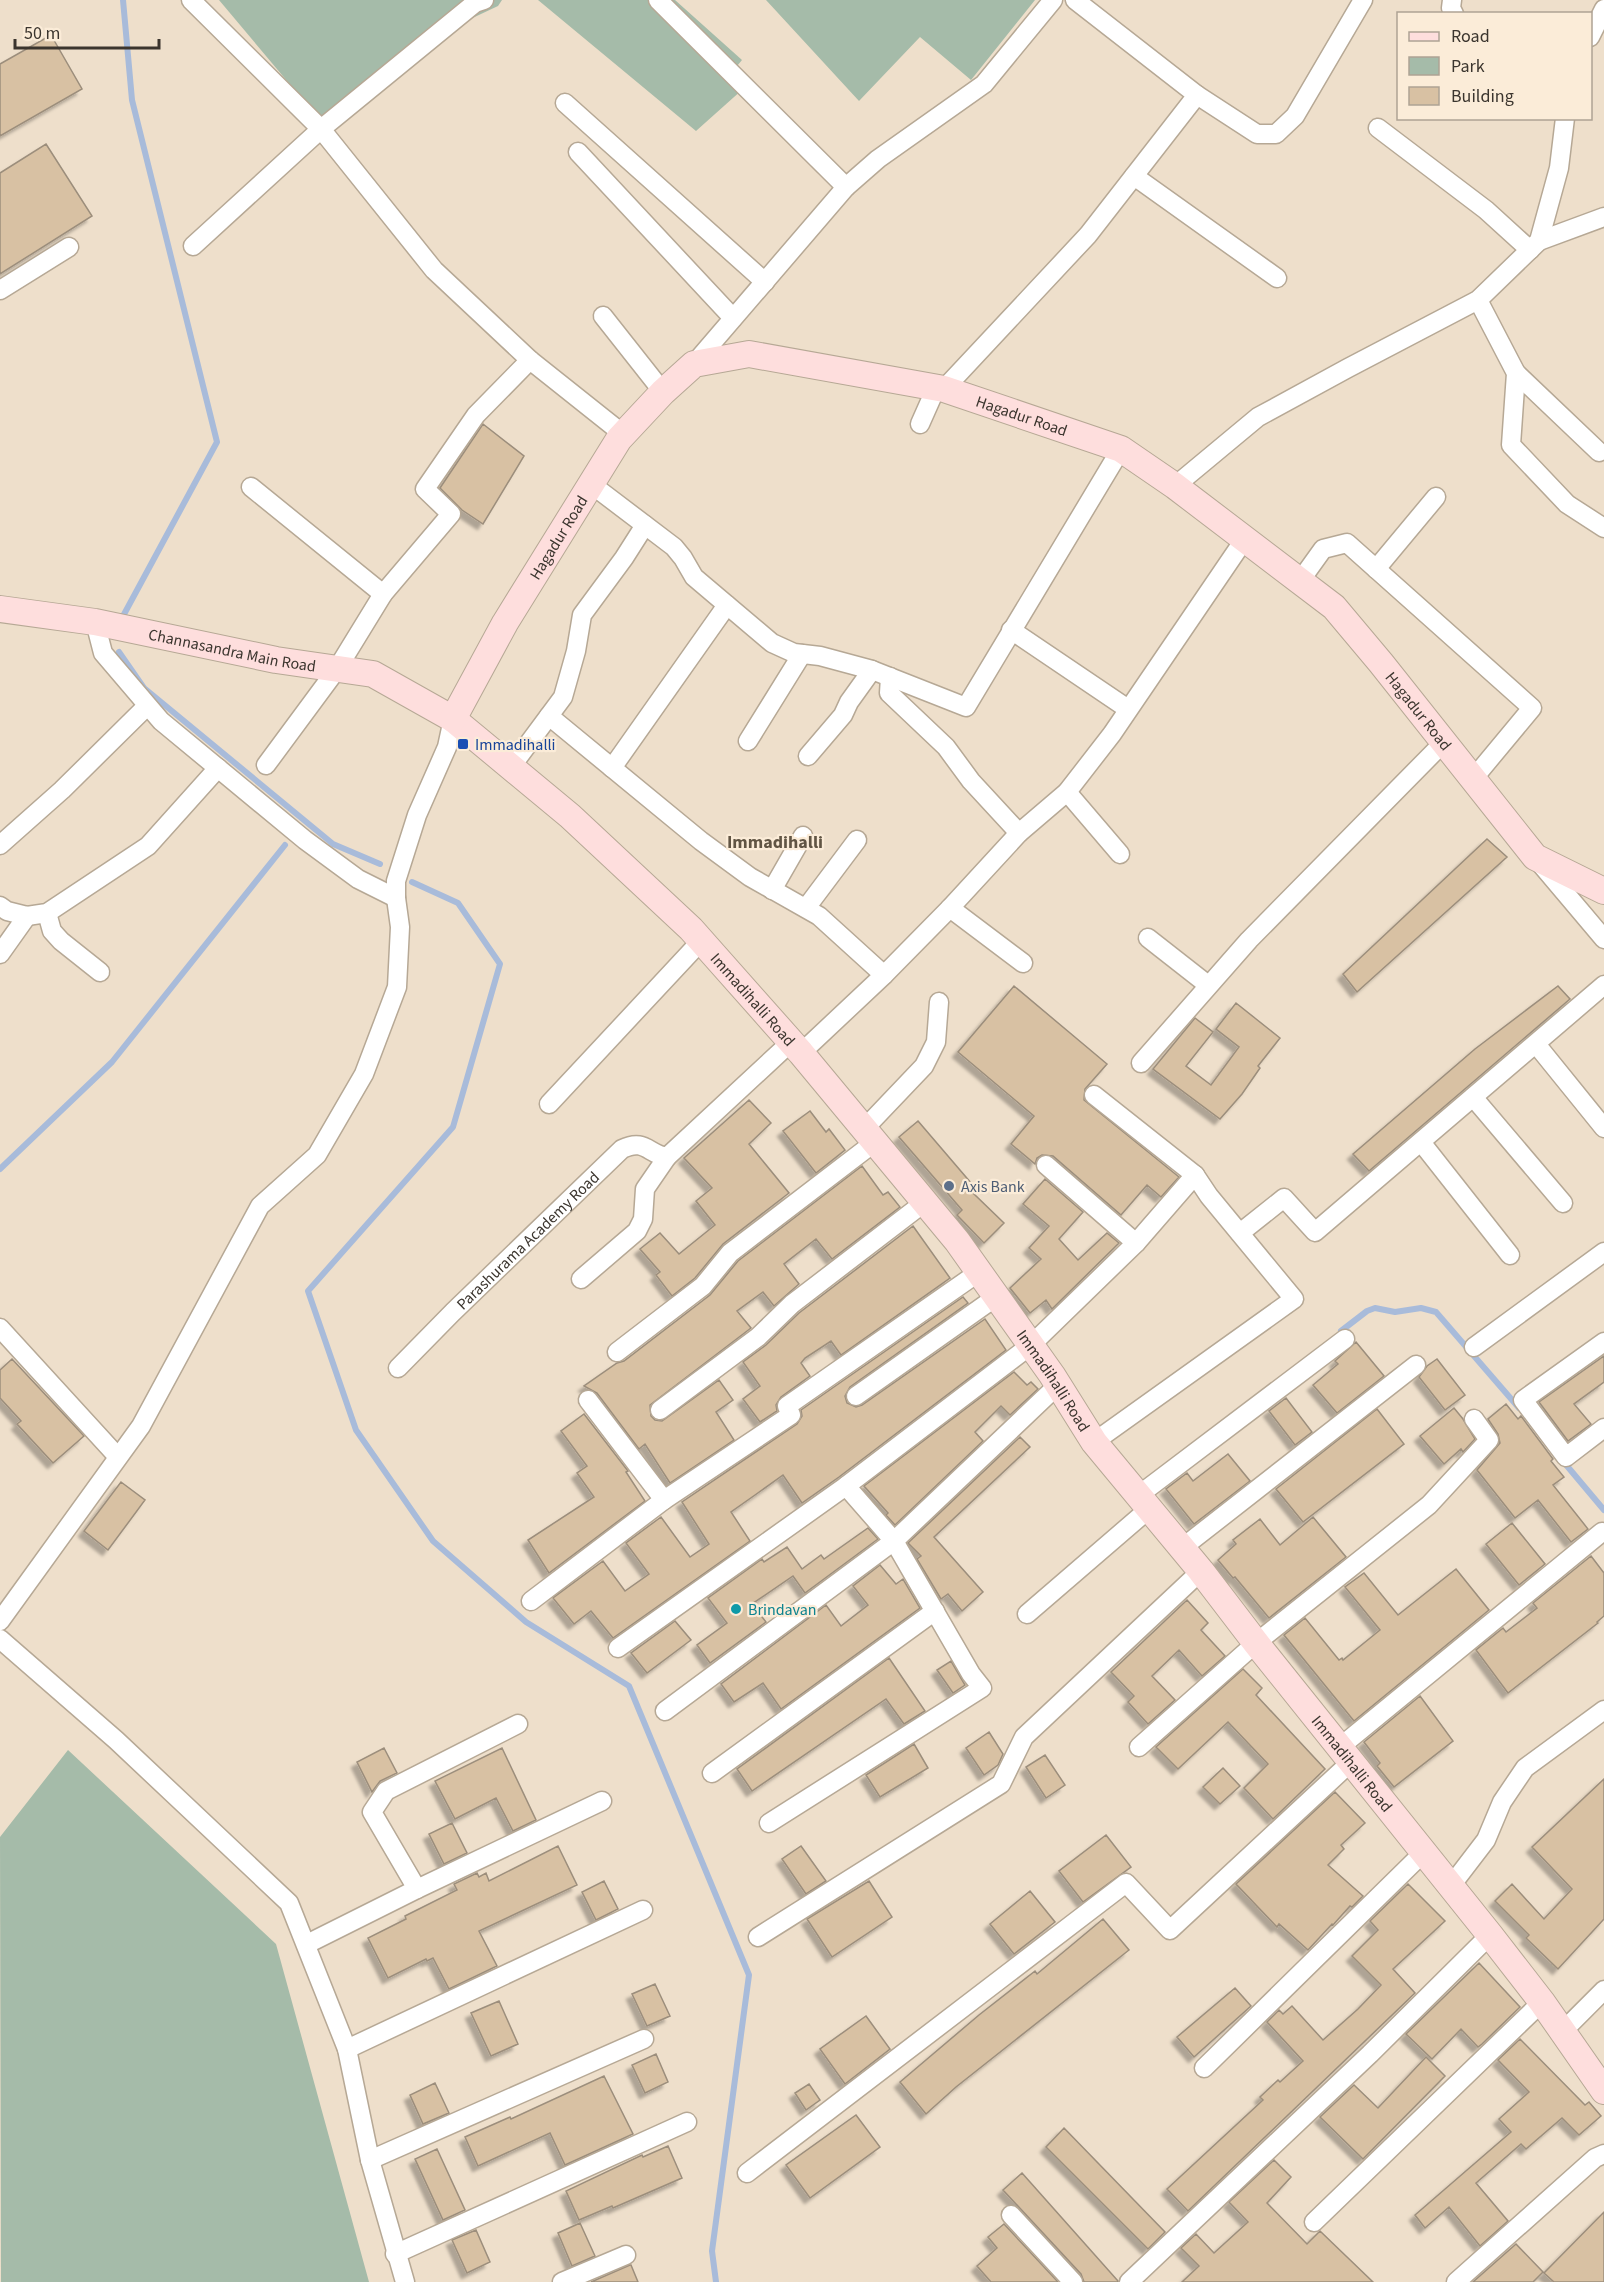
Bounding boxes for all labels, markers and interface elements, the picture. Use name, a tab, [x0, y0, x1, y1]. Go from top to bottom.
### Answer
scale bar	[15, 12, 159, 50]
legend	[1397, 12, 1592, 120]
text: 50 m	[24, 21, 60, 46]
text: Road	[1451, 24, 1490, 49]
text: Park	[1451, 54, 1485, 79]
text: Building	[1451, 84, 1514, 109]
street label: Hagadur Road	[973, 391, 1070, 442]
street label: Hagadur Road	[525, 492, 593, 584]
street label: Channasandra Main Road	[146, 623, 317, 678]
street label: Hagadur Road	[1380, 667, 1456, 755]
place label: Immadihalli	[475, 734, 555, 756]
marker: Immadihalli	[456, 737, 470, 751]
district label: Immadihalli	[727, 830, 823, 855]
street label: Immadihalli Road	[705, 948, 800, 1051]
street label: Parashurama Academy Road	[452, 1167, 604, 1315]
place label: Axis Bank	[961, 1176, 1025, 1198]
marker: Axis Bank	[942, 1179, 956, 1193]
street label: Immadihalli Road	[1011, 1326, 1095, 1436]
place label: Brindavan	[748, 1599, 817, 1621]
marker: Brindavan	[729, 1602, 743, 1616]
street label: Immadihalli Road	[1306, 1711, 1397, 1817]

